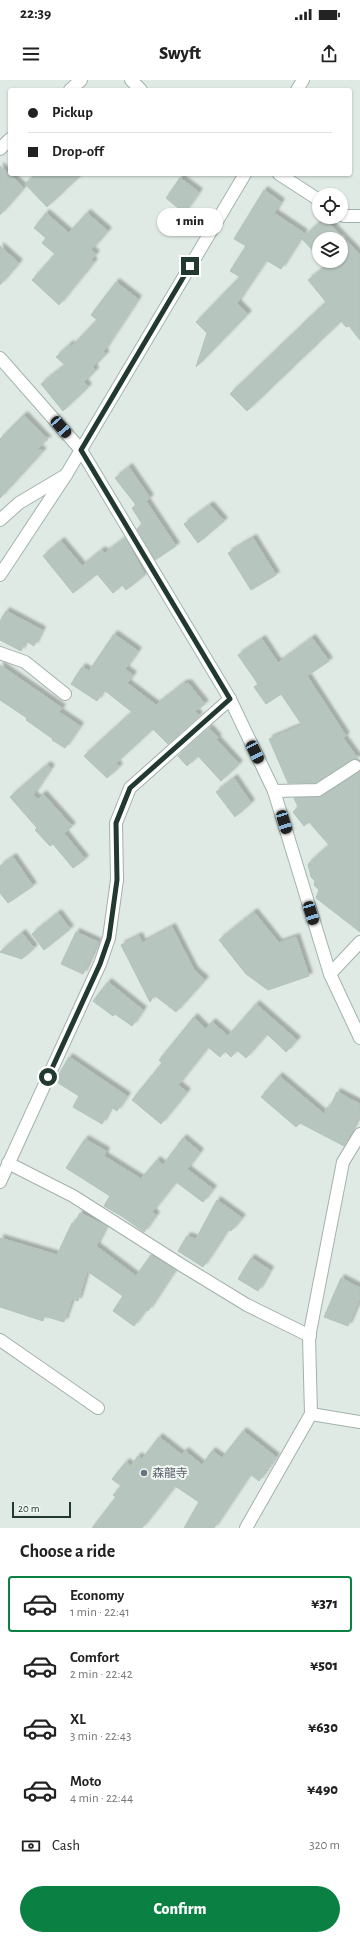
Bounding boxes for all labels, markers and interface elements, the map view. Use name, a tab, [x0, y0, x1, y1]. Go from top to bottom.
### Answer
text: 22:39	[20, 6, 51, 21]
icon: menu	[20, 43, 42, 65]
icon: share	[318, 43, 340, 65]
text: Swyft	[159, 45, 201, 63]
text: Pickup	[52, 105, 93, 120]
text: Drop-off	[52, 144, 104, 159]
map controls	[312, 188, 348, 268]
button: locate	[312, 188, 348, 224]
callout: 1 min	[157, 208, 223, 236]
text: 1 min	[176, 215, 204, 228]
button: layers	[312, 232, 348, 268]
route end	[181, 257, 199, 275]
car	[49, 414, 73, 440]
car	[244, 739, 266, 765]
car	[275, 809, 293, 835]
car	[302, 900, 320, 926]
route start	[39, 1068, 57, 1086]
place label: 森龍寺	[152, 1467, 188, 1479]
marker: 森龍寺	[139, 1468, 149, 1478]
scale bar	[12, 1500, 71, 1519]
text: 20 m	[18, 1503, 39, 1514]
text: Choose a ride	[20, 1543, 115, 1561]
icon: car	[22, 1586, 58, 1622]
text: Economy	[70, 1588, 124, 1603]
text: ¥371	[311, 1596, 338, 1611]
text: 1 min · 22:41	[70, 1606, 130, 1619]
icon: car	[22, 1648, 58, 1684]
text: Comfort	[70, 1650, 119, 1665]
text: ¥501	[310, 1658, 338, 1673]
text: 2 min · 22:42	[70, 1668, 133, 1681]
icon: car	[22, 1710, 58, 1746]
text: XL	[70, 1712, 86, 1727]
text: ¥630	[308, 1720, 338, 1735]
text: 3 min · 22:43	[70, 1730, 131, 1743]
icon: car	[22, 1772, 58, 1808]
text: Moto	[70, 1774, 102, 1789]
text: ¥490	[307, 1782, 338, 1797]
text: 4 min · 22:44	[70, 1792, 133, 1805]
icon: cash	[20, 1835, 42, 1857]
text: Cash	[52, 1838, 80, 1853]
text: 320 m	[309, 1839, 340, 1852]
button: Confirm	[20, 1886, 340, 1932]

